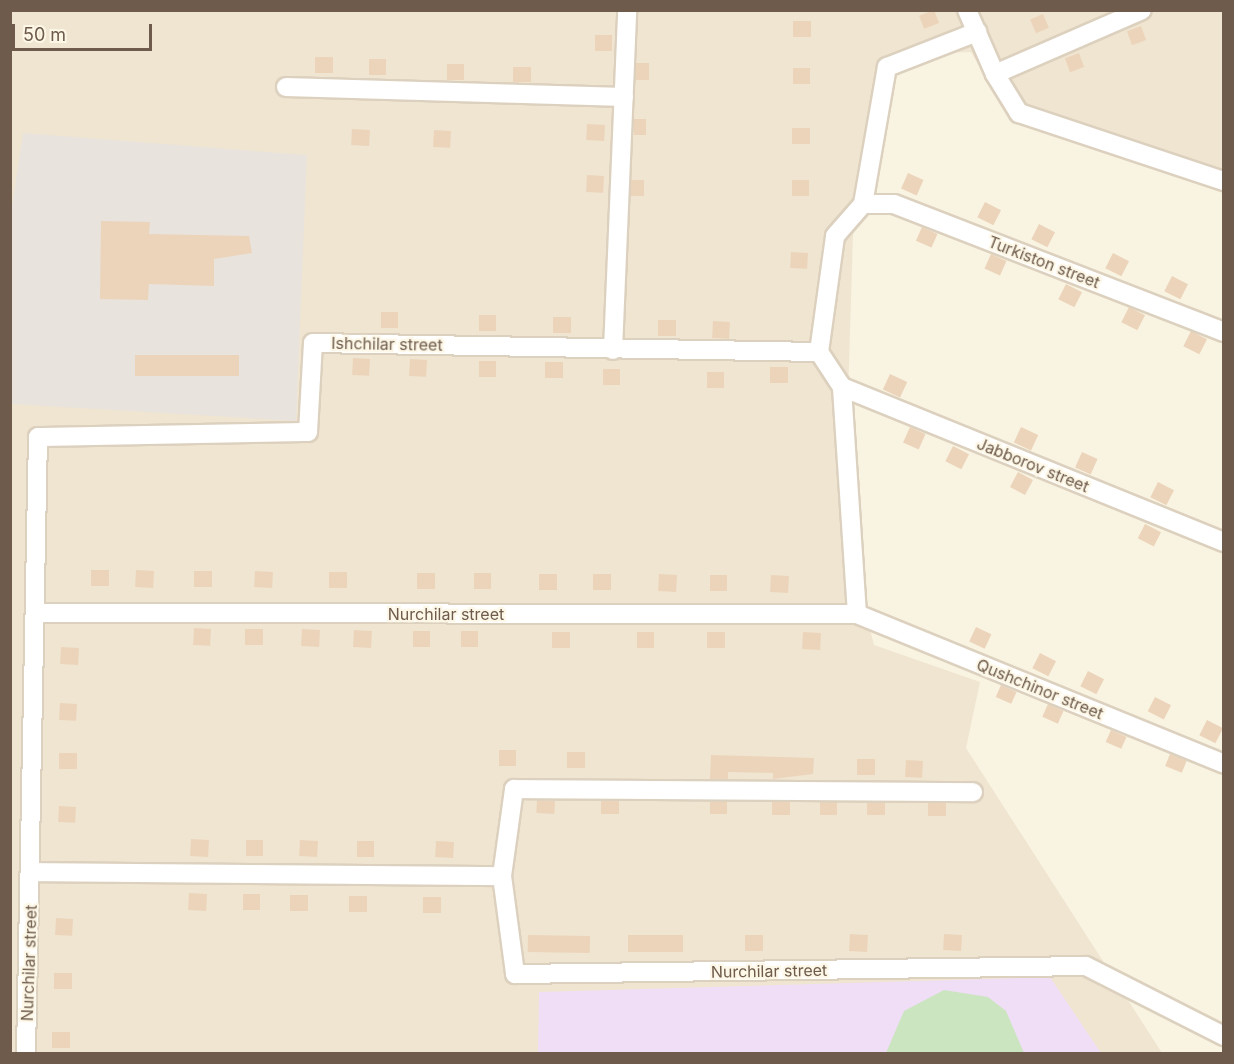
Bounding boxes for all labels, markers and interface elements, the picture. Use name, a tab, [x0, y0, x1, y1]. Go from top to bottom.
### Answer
scale bar	[15, 12, 154, 50]
text: 50 m	[23, 24, 66, 45]
street label: Turkiston street	[986, 232, 1102, 292]
street label: Ishchilar street	[331, 333, 443, 355]
street label: Jabborov street	[974, 434, 1092, 496]
street label: Nurchilar street	[388, 604, 504, 624]
street label: Qushchinor street	[974, 655, 1106, 723]
street label: Nurchilar street	[17, 904, 41, 1022]
street label: Nurchilar street	[711, 960, 827, 982]

